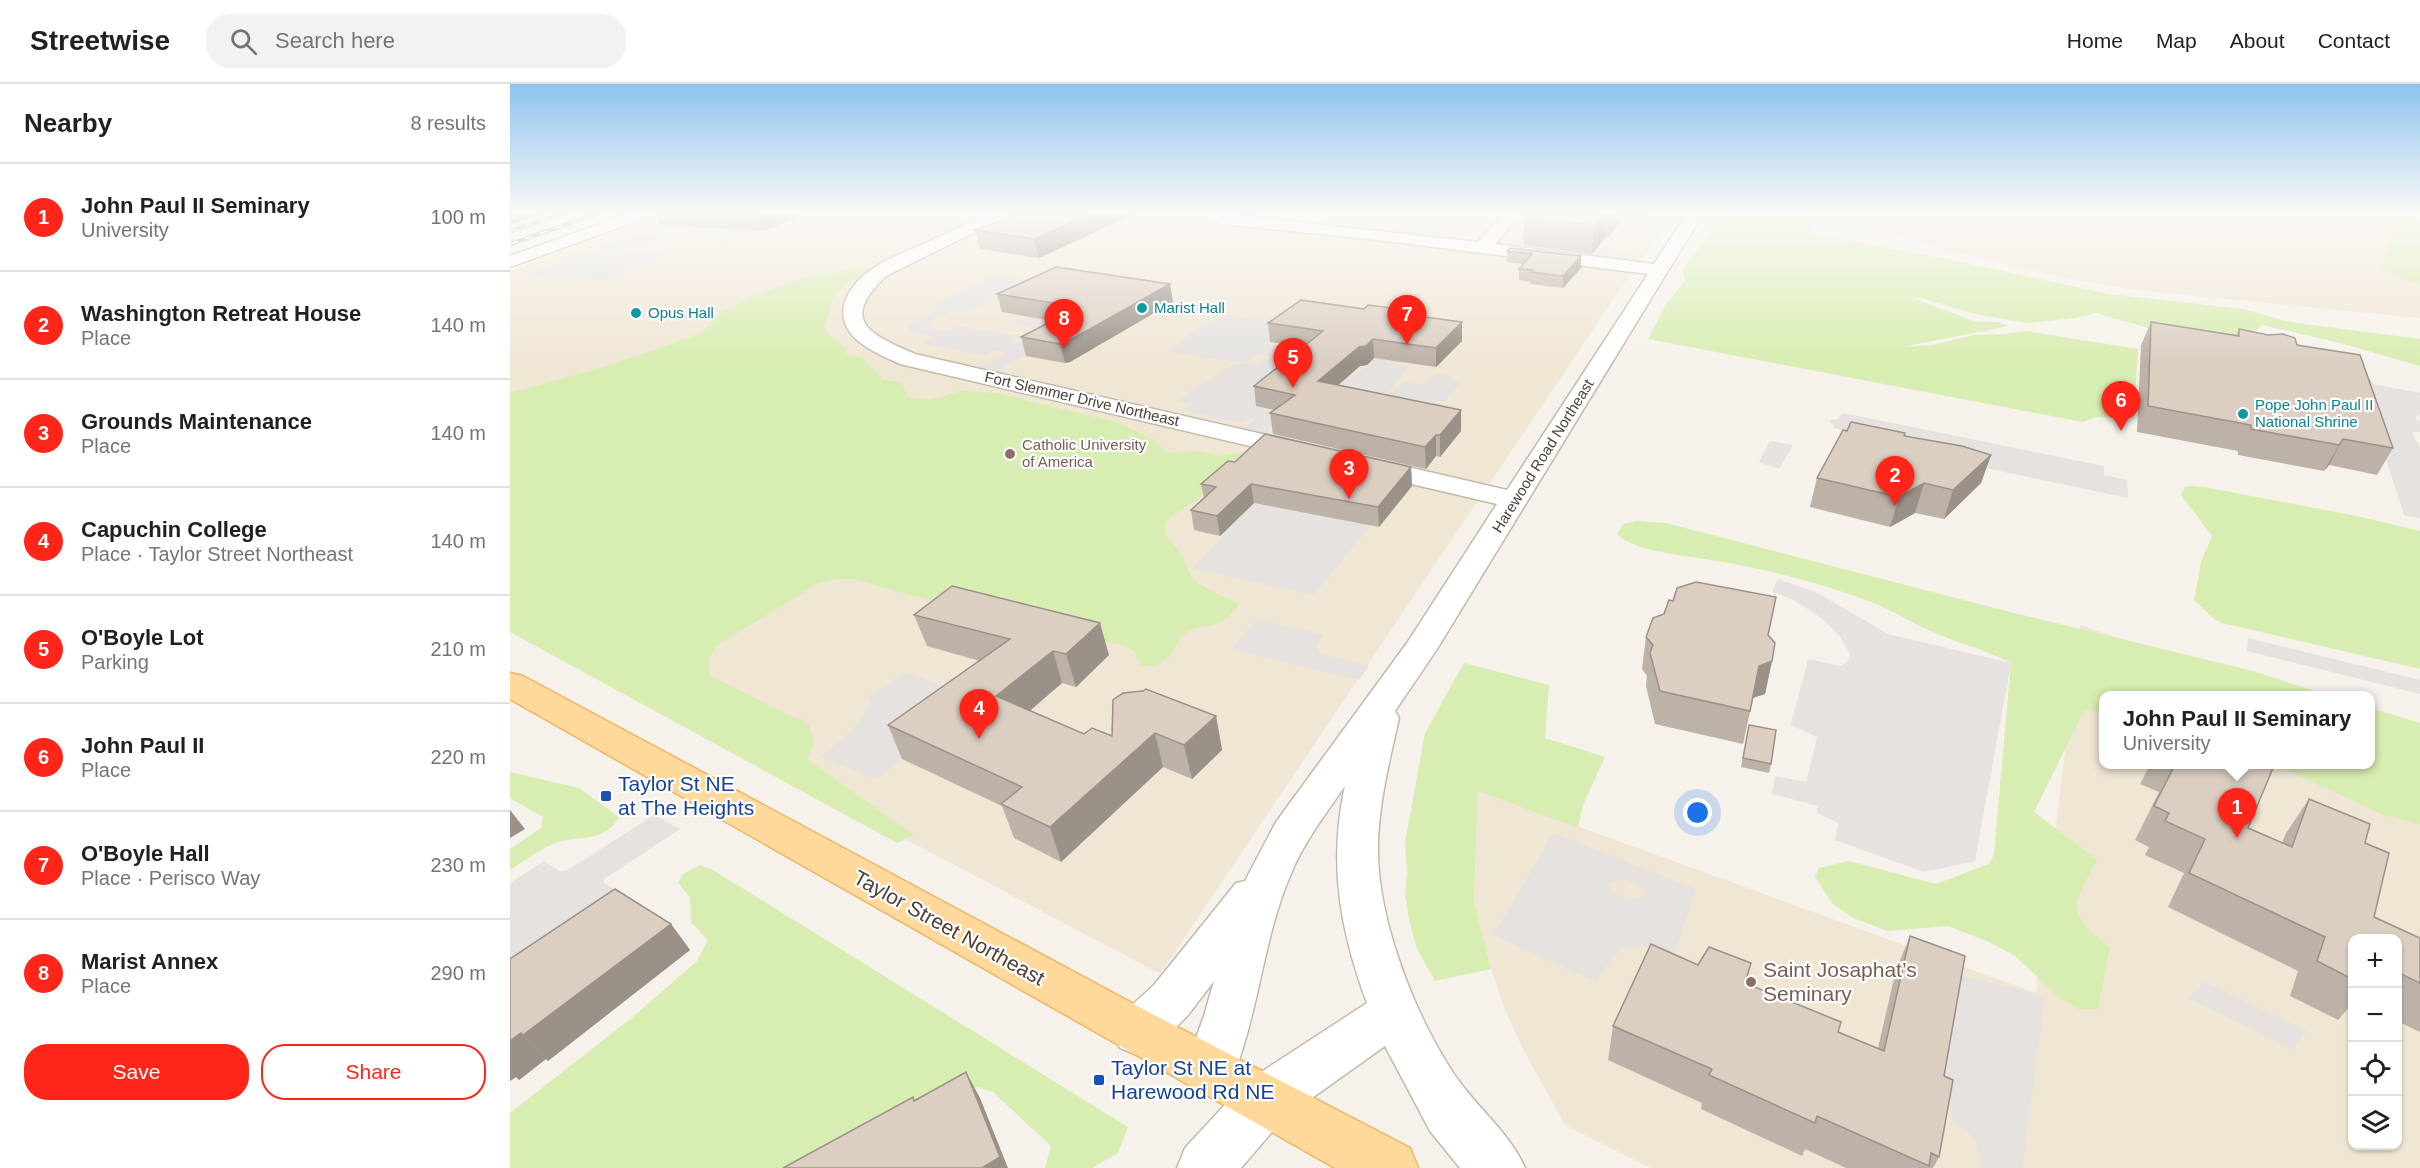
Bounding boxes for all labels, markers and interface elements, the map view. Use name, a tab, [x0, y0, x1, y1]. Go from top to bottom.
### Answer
search box	[206, 14, 626, 68]
text: Streetwise	[30, 25, 170, 56]
icon: search	[227, 25, 260, 58]
text: Search here	[275, 28, 395, 53]
text: Home	[2067, 29, 2123, 52]
text: Map	[2156, 29, 2197, 52]
text: About	[2230, 29, 2285, 52]
text: Contact	[2318, 29, 2390, 52]
text: Nearby	[24, 108, 112, 138]
text: 8 results	[410, 112, 486, 134]
text: John Paul II Seminary	[81, 193, 310, 218]
text: 1	[38, 206, 49, 228]
text: 100 m	[430, 206, 486, 228]
text: University	[81, 219, 169, 241]
pin: 7	[1388, 296, 1426, 345]
place label: Marist Hall	[1154, 299, 1225, 316]
pin: 8	[1044, 300, 1084, 349]
text: Washington Retreat House	[81, 301, 361, 326]
marker: Marist Hall	[1135, 301, 1149, 315]
place label: Opus Hall	[648, 304, 714, 321]
marker: Opus Hall	[629, 306, 643, 320]
text: 2	[38, 314, 49, 336]
text: 140 m	[430, 314, 486, 336]
text: Place	[81, 327, 131, 349]
pin: 5	[1274, 338, 1312, 388]
street label: Fort Slemmer Drive Northeast	[983, 368, 1182, 429]
street label: Harewood Road Northeast	[1488, 375, 1597, 536]
pin: 6	[2102, 382, 2140, 431]
place label: Pope John Paul II National Shrine	[2255, 396, 2373, 430]
marker: Pope John Paul II National Shrine	[2236, 407, 2250, 421]
text: Grounds Maintenance	[81, 409, 312, 434]
text: 3	[38, 422, 49, 444]
text: 140 m	[430, 422, 486, 444]
text: Place	[81, 435, 131, 457]
place label: Catholic University of America	[1022, 436, 1147, 470]
marker: Catholic University of America	[1003, 447, 1017, 461]
pin: 3	[1330, 450, 1368, 499]
pin: 2	[1876, 456, 1914, 506]
text: Capuchin College	[81, 517, 267, 542]
text: 4	[38, 530, 49, 552]
text: 140 m	[430, 530, 486, 552]
text: Place · Taylor Street Northeast	[81, 543, 353, 565]
text: O'Boyle Lot	[81, 625, 204, 650]
text: 5	[38, 638, 49, 660]
text: 210 m	[430, 638, 486, 660]
text: Parking	[81, 651, 149, 673]
pin: 4	[960, 690, 998, 739]
popup	[2099, 691, 2375, 769]
text: John Paul II Seminary	[2123, 706, 2351, 731]
text: University	[2123, 732, 2210, 754]
text: John Paul II	[81, 733, 204, 758]
text: 6	[38, 746, 49, 768]
text: 220 m	[430, 746, 486, 768]
text: Place	[81, 759, 131, 781]
place label: Taylor St NE at The Heights	[618, 772, 754, 819]
pin: 1	[2218, 788, 2256, 838]
marker: Taylor St NE at The Heights	[599, 789, 613, 803]
your location	[1683, 798, 1712, 827]
text: O'Boyle Hall	[81, 841, 210, 866]
text: 7	[38, 854, 49, 876]
text: 230 m	[430, 854, 486, 876]
street label: Taylor Street Northeast	[850, 865, 1049, 990]
text: Place · Perisco Way	[81, 867, 260, 889]
map controls	[2348, 934, 2402, 1150]
button: +	[2348, 934, 2402, 988]
text: Marist Annex	[81, 949, 218, 974]
place label: Saint Josaphat’s Seminary	[1763, 958, 1917, 1005]
text: 8	[38, 962, 49, 984]
text: 290 m	[430, 962, 486, 984]
text: Place	[81, 975, 131, 997]
marker: Saint Josaphat’s Seminary	[1744, 975, 1758, 989]
button: −	[2348, 988, 2402, 1042]
button: locate	[2348, 1042, 2402, 1096]
button: Save	[24, 1044, 249, 1100]
button: Share	[261, 1044, 486, 1100]
place label: Taylor St NE at Harewood Rd NE	[1111, 1056, 1274, 1103]
marker: Taylor St NE at Harewood Rd NE	[1092, 1073, 1106, 1087]
button: layers	[2348, 1096, 2402, 1150]

